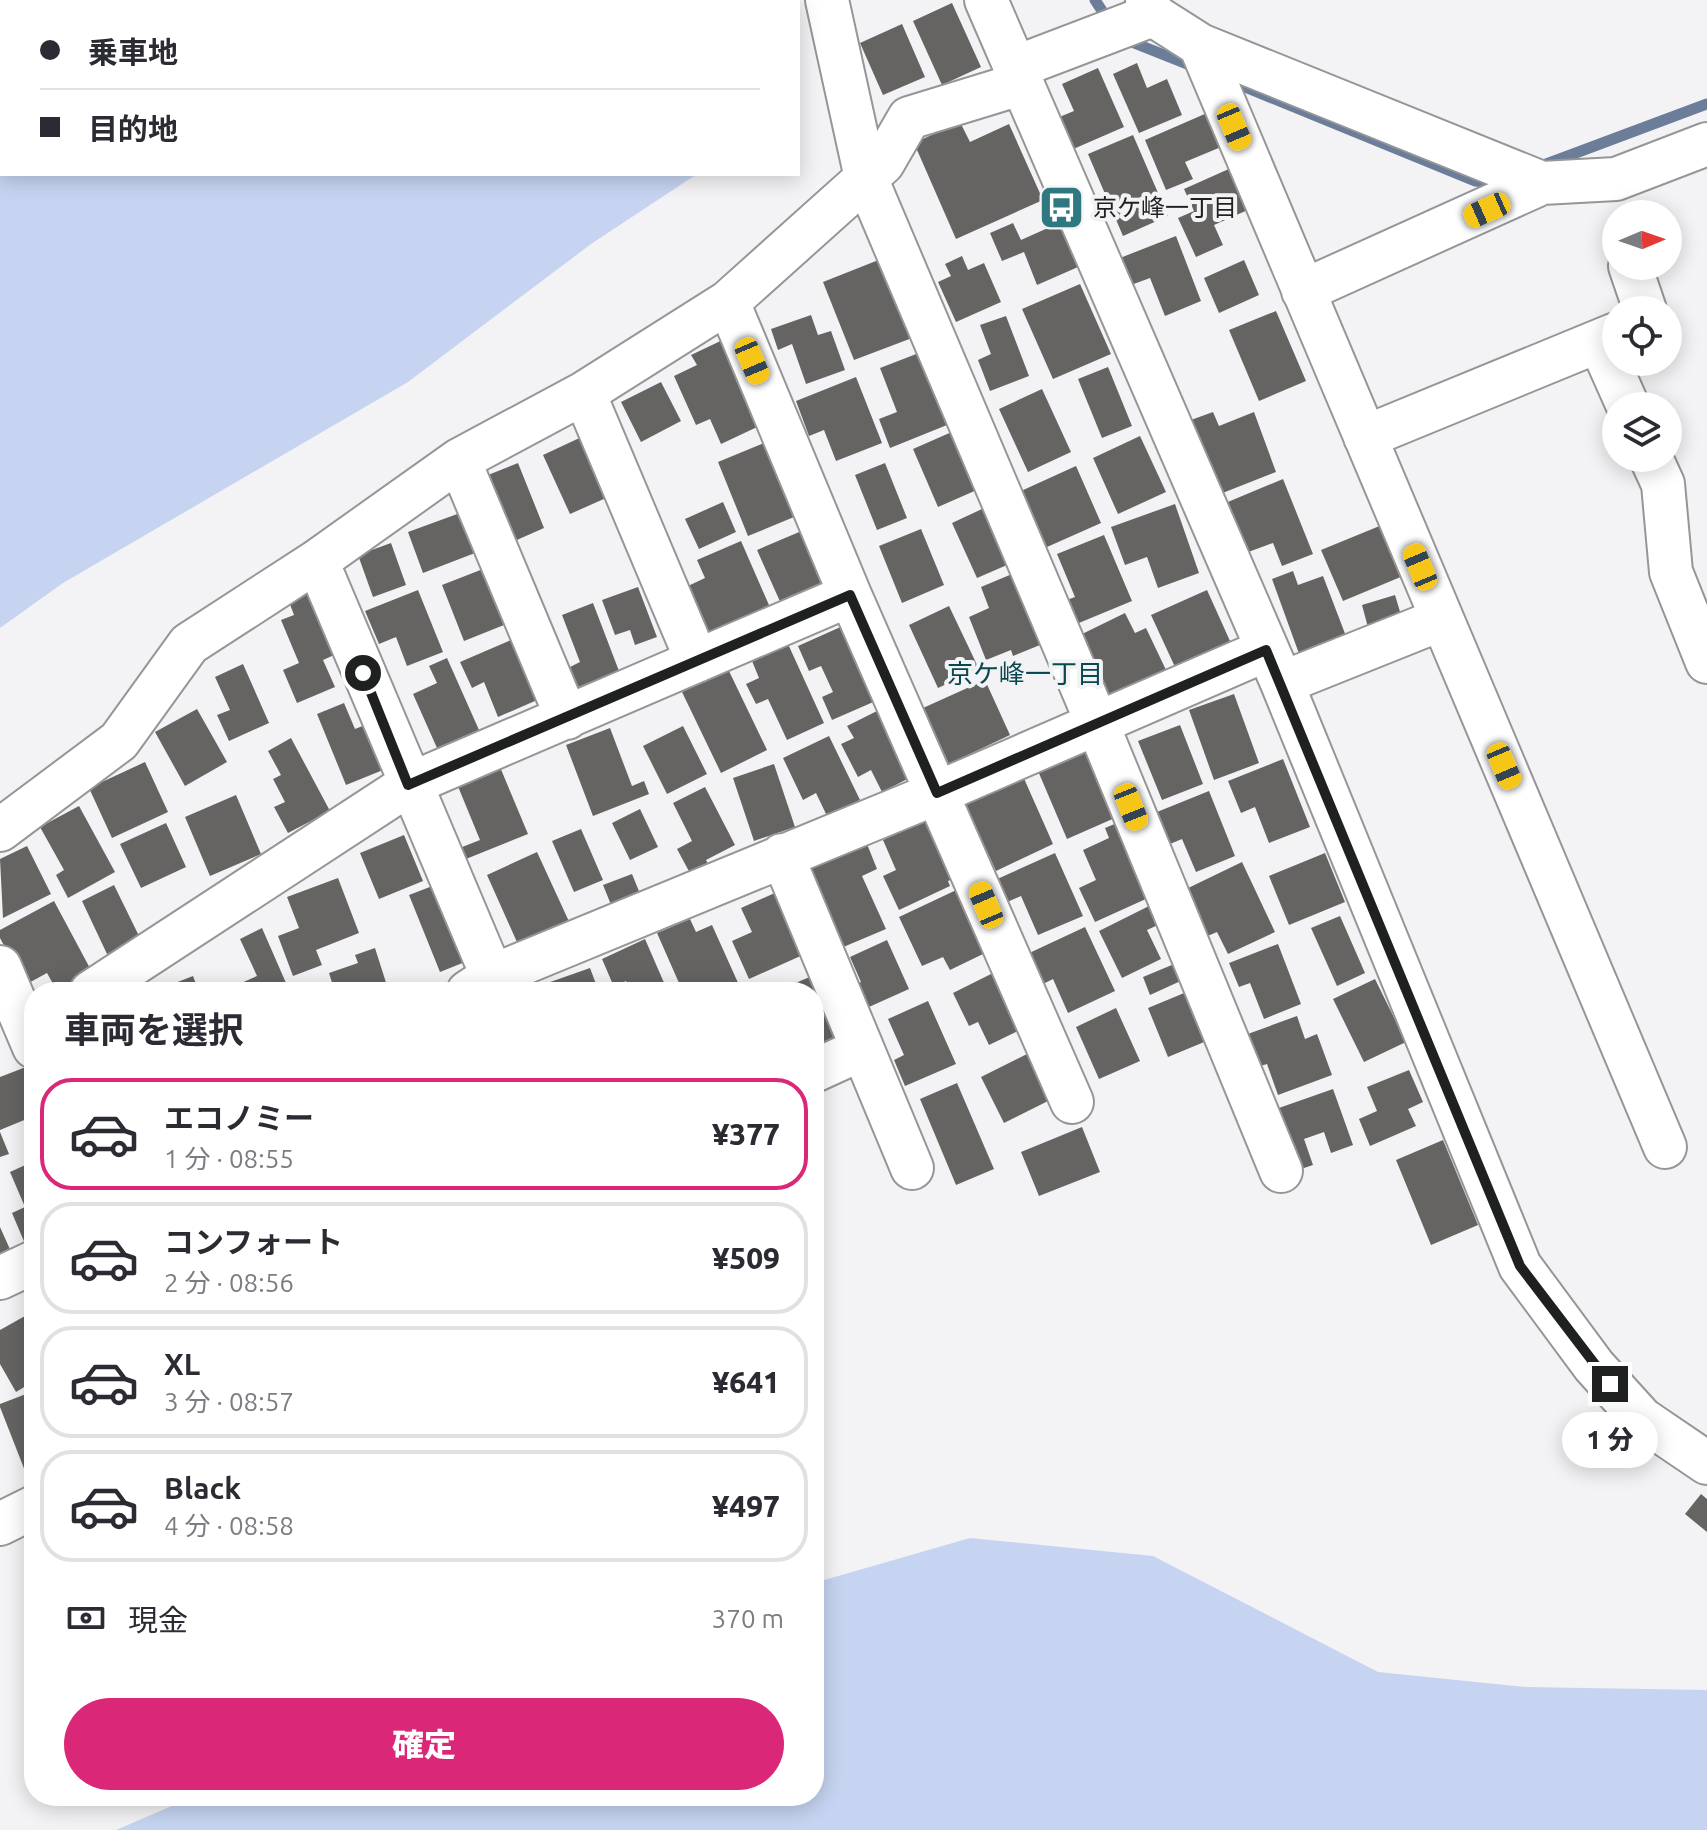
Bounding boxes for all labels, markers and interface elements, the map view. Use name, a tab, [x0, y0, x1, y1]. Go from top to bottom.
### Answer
text: 乗車地	[88, 35, 178, 69]
car	[1214, 100, 1254, 154]
text: 目的地	[88, 112, 178, 146]
bus stop icon: 京ケ峰一丁目	[1038, 183, 1086, 231]
car	[1460, 189, 1514, 231]
place label: 京ケ峰一丁目	[1093, 194, 1237, 221]
north arrow	[1602, 200, 1682, 280]
map controls	[1602, 200, 1682, 472]
button: locate	[1602, 296, 1682, 376]
car	[732, 334, 772, 388]
button: layers	[1602, 392, 1682, 472]
car	[1400, 540, 1440, 594]
route start	[345, 655, 381, 691]
district label: 京ケ峰一丁目	[947, 659, 1103, 688]
car	[1484, 739, 1524, 793]
car	[1111, 780, 1151, 834]
car	[966, 878, 1006, 932]
text: 車両を選択	[64, 1009, 244, 1050]
icon: car	[68, 1098, 140, 1170]
text: エコノミー	[164, 1101, 314, 1135]
text: ¥377	[712, 1117, 780, 1151]
text: 1 分 · 08:55	[164, 1144, 294, 1173]
icon: car	[68, 1222, 140, 1294]
text: コンフォート	[164, 1225, 343, 1259]
text: ¥509	[712, 1241, 780, 1275]
text: 2 分 · 08:56	[164, 1268, 294, 1297]
icon: car	[68, 1346, 140, 1418]
text: XL	[164, 1347, 200, 1381]
text: ¥641	[712, 1365, 780, 1399]
route end	[1592, 1366, 1628, 1402]
text: 3 分 · 08:57	[164, 1387, 294, 1416]
callout: 1 分	[1562, 1412, 1658, 1468]
text: 1 分	[1587, 1425, 1633, 1454]
icon: car	[68, 1470, 140, 1542]
text: Black	[164, 1471, 241, 1505]
text: ¥497	[712, 1489, 780, 1523]
text: 4 分 · 08:58	[164, 1511, 294, 1540]
icon: cash	[64, 1596, 108, 1640]
text: 現金	[128, 1603, 188, 1637]
text: 370 m	[712, 1604, 784, 1633]
button: 確定	[64, 1698, 784, 1790]

